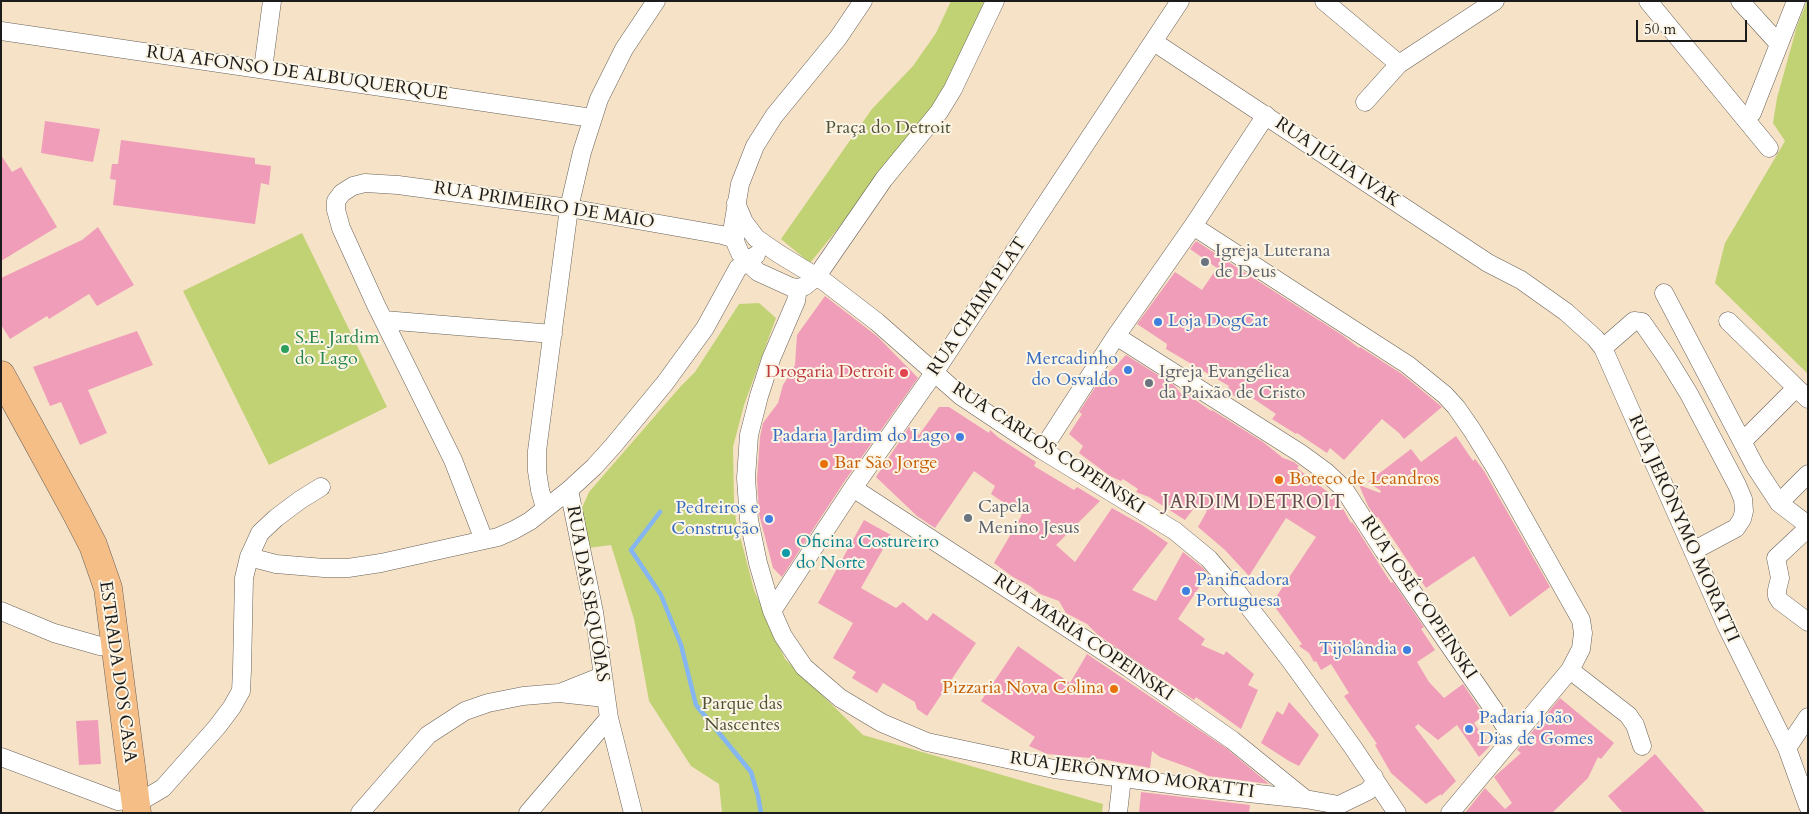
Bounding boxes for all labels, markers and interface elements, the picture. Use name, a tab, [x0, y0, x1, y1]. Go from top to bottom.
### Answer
scale bar	[1639, 10, 1750, 42]
text: 50 m	[1644, 19, 1676, 39]
street label: RUA AFONSO DE ALBUQUERQUE	[145, 42, 449, 106]
street label: RUA JÚLIA IVAK	[1271, 113, 1403, 213]
park label: Praça do Detroit	[825, 118, 951, 140]
street label: RUA PRIMEIRO DE MAIO	[432, 178, 656, 234]
street label: RUA CHAIM PLAT	[924, 234, 1032, 380]
place label: Igreja Luterana de Deus	[1215, 241, 1331, 284]
marker: Igreja Luterana de Deus	[1199, 256, 1211, 268]
place label: Loja DogCat	[1168, 311, 1268, 333]
marker: Loja DogCat	[1152, 316, 1164, 328]
place label: S.E. Jardim do Lago	[295, 328, 379, 370]
marker: S.E. Jardim do Lago	[279, 343, 291, 355]
place label: Mercadinho do Osvaldo	[1026, 349, 1118, 392]
place label: Drogaria Detroit	[765, 362, 894, 384]
place label: Igreja Evangélica da Paixão de Cristo	[1159, 362, 1305, 404]
marker: Mercadinho do Osvaldo	[1122, 364, 1134, 376]
marker: Drogaria Detroit	[898, 367, 910, 379]
marker: Igreja Evangélica da Paixão de Cristo	[1143, 377, 1155, 389]
street label: RUA CARLOS COPEINSKI	[948, 379, 1148, 519]
street label: RUA JERÔNYMO MORATTI	[1623, 412, 1743, 646]
place label: Padaria Jardim do Lago	[772, 426, 950, 448]
marker: Padaria Jardim do Lago	[954, 431, 966, 443]
place label: Bar São Jorge	[834, 453, 937, 475]
marker: Bar São Jorge	[818, 458, 830, 470]
place label: Boteco de Leandros	[1289, 469, 1439, 491]
marker: Boteco de Leandros	[1273, 474, 1285, 486]
district label: JARDIM DETROIT	[1161, 493, 1347, 515]
place label: Capela Menino Jesus	[978, 497, 1079, 540]
place label: Pedreiros e Construção	[671, 498, 759, 540]
street label: RUA DAS SEQUÓIAS	[561, 504, 613, 684]
marker: Capela Menino Jesus	[962, 512, 974, 524]
street label: RUA JOSÉ COPEINSKI	[1355, 512, 1481, 684]
marker: Pedreiros e Construção	[763, 513, 775, 525]
place label: Oficina Costureiro do Norte	[796, 532, 939, 574]
marker: Oficina Costureiro do Norte	[780, 547, 792, 559]
street label: RUA MARIA COPEINSKI	[989, 570, 1177, 706]
place label: Panificadora Portuguesa	[1196, 570, 1289, 612]
street label: ESTRADA DOS CASA	[94, 580, 140, 764]
marker: Panificadora Portuguesa	[1180, 585, 1192, 597]
place label: Tijolândia	[1319, 639, 1397, 661]
marker: Tijolândia	[1401, 644, 1413, 656]
place label: Pizzaria Nova Colina	[942, 678, 1104, 700]
marker: Pizzaria Nova Colina	[1108, 683, 1120, 695]
park label: Parque das Nascentes	[702, 694, 782, 736]
place label: Padaria João Dias de Gomes	[1479, 708, 1593, 751]
marker: Padaria João Dias de Gomes	[1463, 723, 1475, 735]
street label: RUA JERÔNYMO MORATTI	[1008, 748, 1256, 804]

